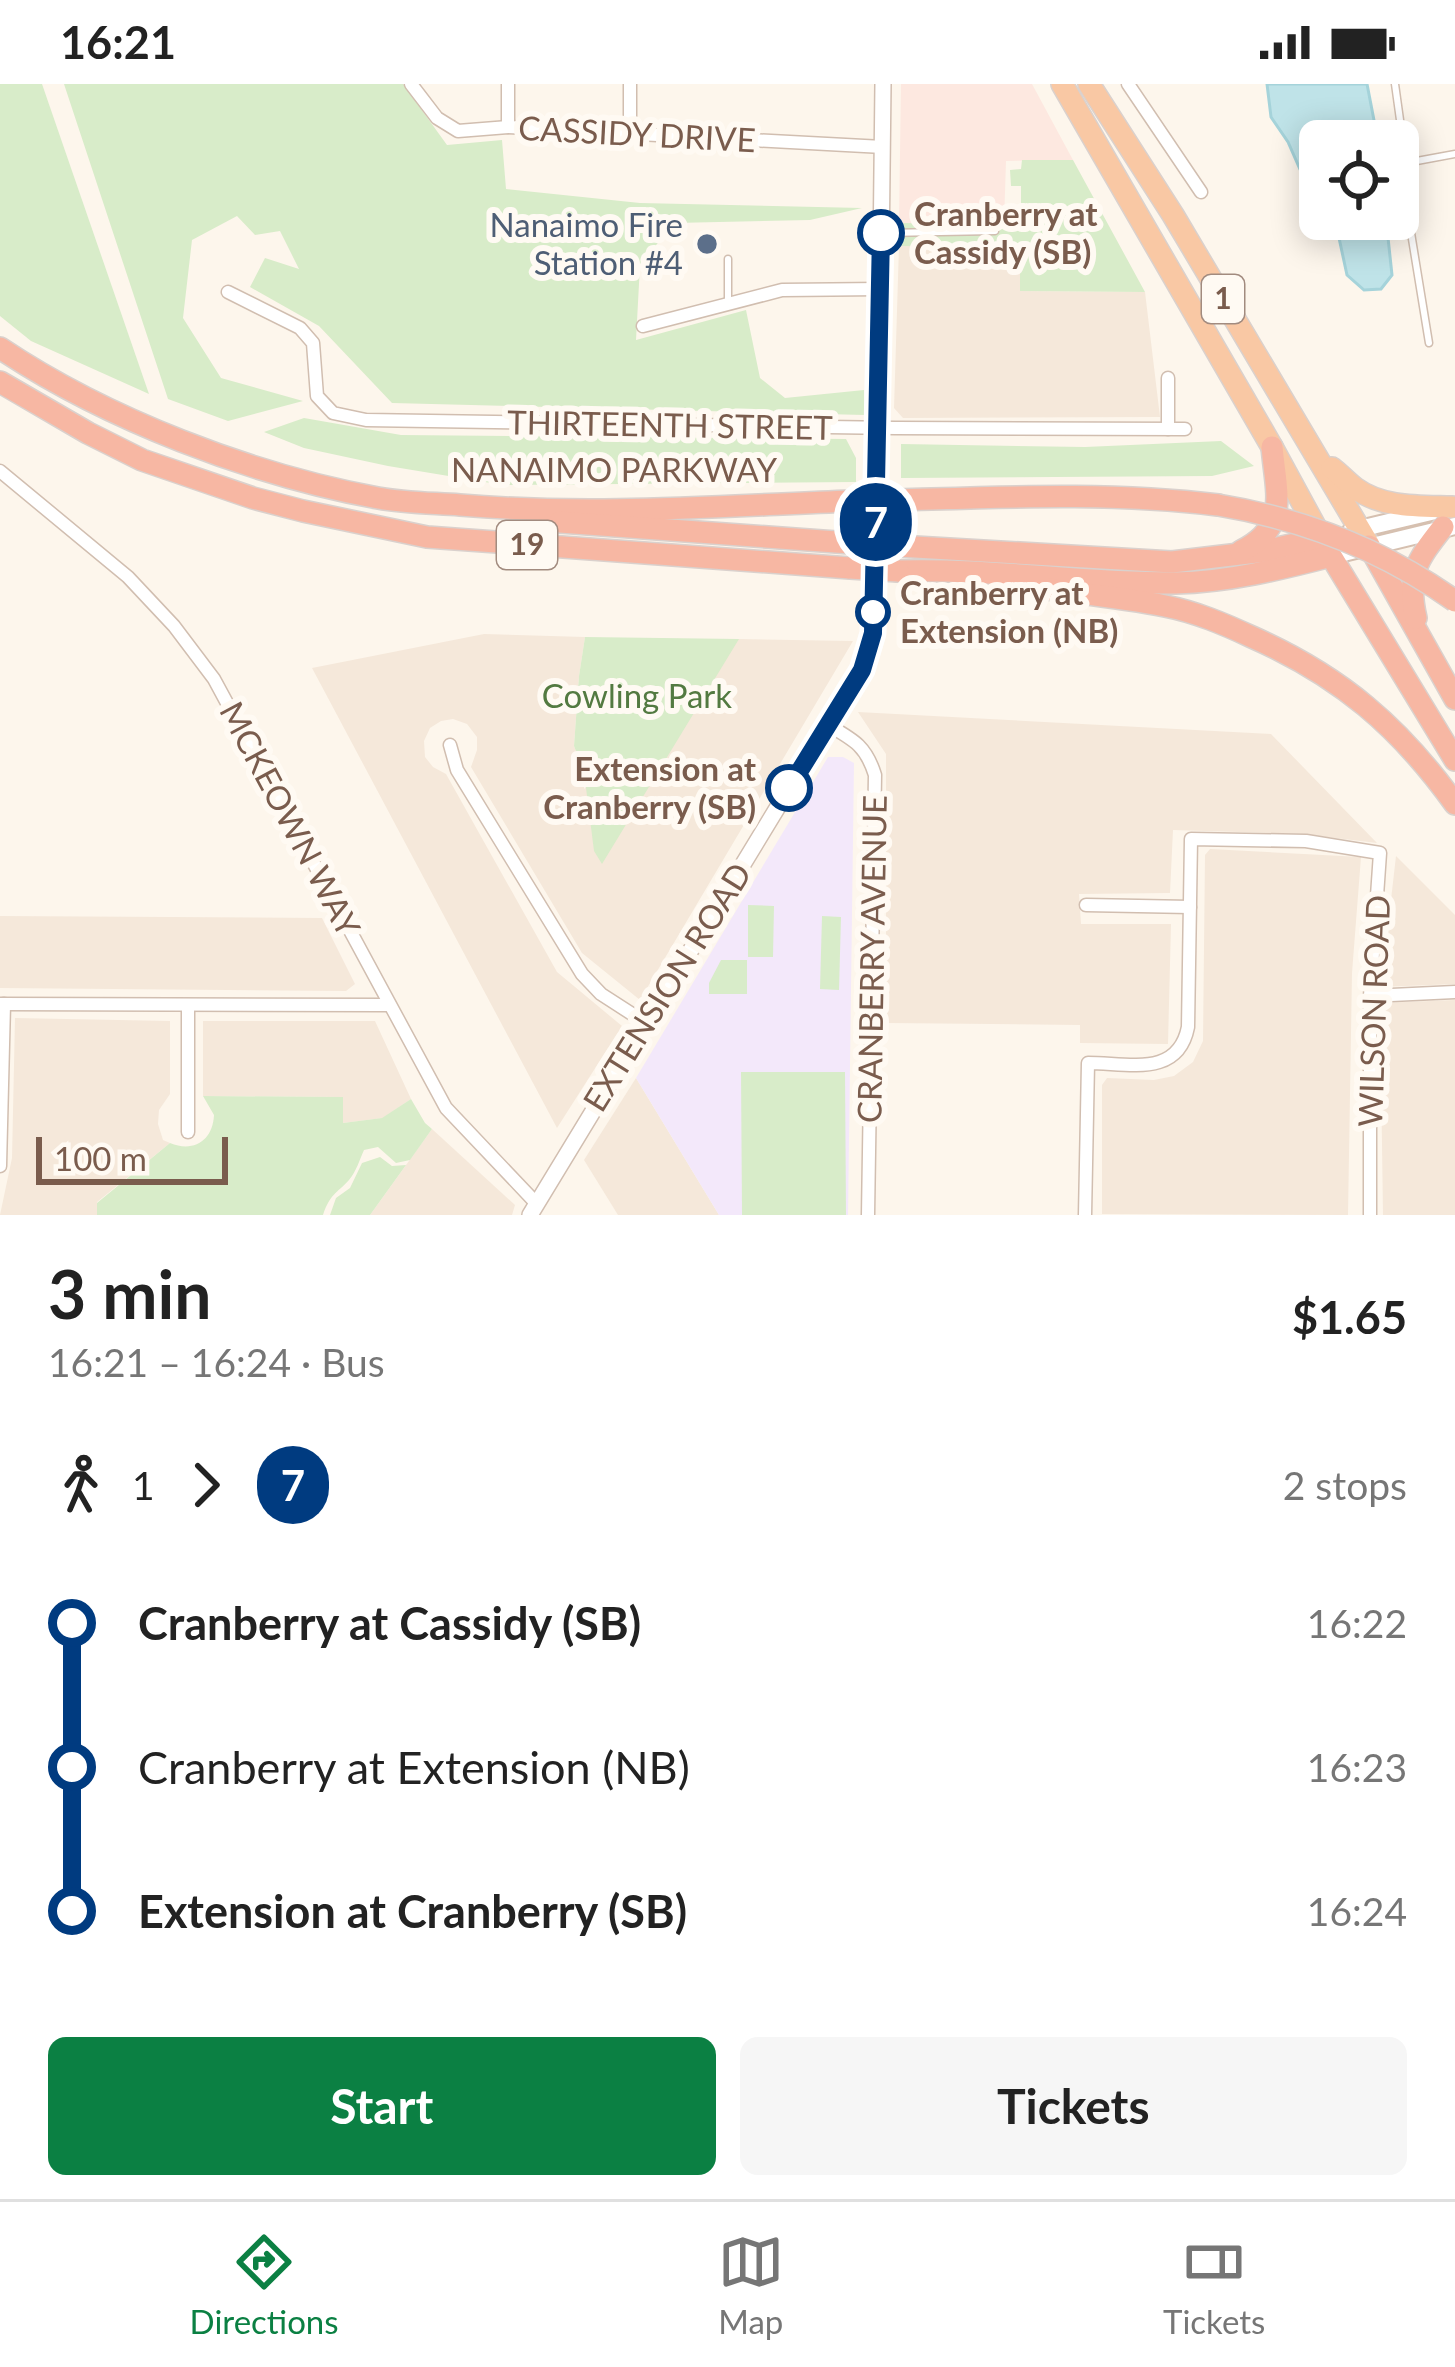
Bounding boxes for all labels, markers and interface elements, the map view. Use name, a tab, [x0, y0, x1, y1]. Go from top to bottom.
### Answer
text: 16:21	[60, 15, 176, 69]
street label: CASSIDY DRIVE	[517, 107, 757, 159]
map controls	[1299, 120, 1419, 240]
button: locate	[1299, 120, 1419, 240]
place label: Cranberry at Cassidy (SB)	[914, 193, 1098, 271]
place label: Nanaimo Fire Station #4	[490, 204, 683, 282]
marker: Cranberry at Cassidy (SB)	[859, 211, 903, 255]
marker: Nanaimo Fire Station #4	[694, 231, 720, 257]
road number: 1	[1202, 275, 1244, 323]
street label: THIRTEENTH STREET	[507, 401, 834, 447]
street label: NANAIMO PARKWAY	[451, 449, 778, 489]
line badge: 7	[837, 483, 915, 561]
text: 7	[864, 497, 888, 547]
road number: 19	[497, 521, 557, 569]
place label: Cranberry at Extension (NB)	[900, 572, 1118, 650]
marker: Cranberry at Extension (NB)	[857, 596, 889, 628]
park label: Cowling Park	[542, 675, 732, 715]
street label: MCKEOWN WAY	[212, 694, 370, 943]
place label: Extension at Cranberry (SB)	[543, 748, 757, 826]
marker: Extension at Cranberry (SB)	[767, 766, 811, 810]
street label: CRANBERRY AVENUE	[848, 795, 894, 1123]
street label: EXTENSION ROAD	[574, 855, 759, 1118]
street label: WILSON ROAD	[1349, 894, 1397, 1128]
scale bar	[36, 1131, 228, 1184]
text: 100 m	[54, 1138, 147, 1178]
text: 3 min	[48, 1254, 212, 1333]
text: $1.65	[1292, 1290, 1407, 1344]
text: 16:21 – 16:24 · Bus	[48, 1339, 385, 1385]
icon: walk	[48, 1452, 114, 1518]
icon: forward	[173, 1452, 239, 1518]
text: 7	[281, 1460, 305, 1510]
text: 1	[132, 1462, 155, 1508]
text: 2 stops	[1283, 1462, 1407, 1508]
text: Cranberry at Cassidy (SB)	[138, 1596, 641, 1650]
text: 16:22	[1307, 1600, 1407, 1646]
text: Cranberry at Extension (NB)	[138, 1740, 690, 1794]
text: 16:23	[1307, 1744, 1407, 1790]
text: Extension at Cranberry (SB)	[138, 1884, 687, 1938]
text: 16:24	[1307, 1888, 1407, 1934]
button: Start	[48, 2037, 716, 2175]
button: Tickets	[740, 2037, 1407, 2175]
tab: Directions	[190, 2229, 339, 2341]
tab: Map	[718, 2229, 784, 2341]
tab: Tickets	[1163, 2229, 1265, 2341]

